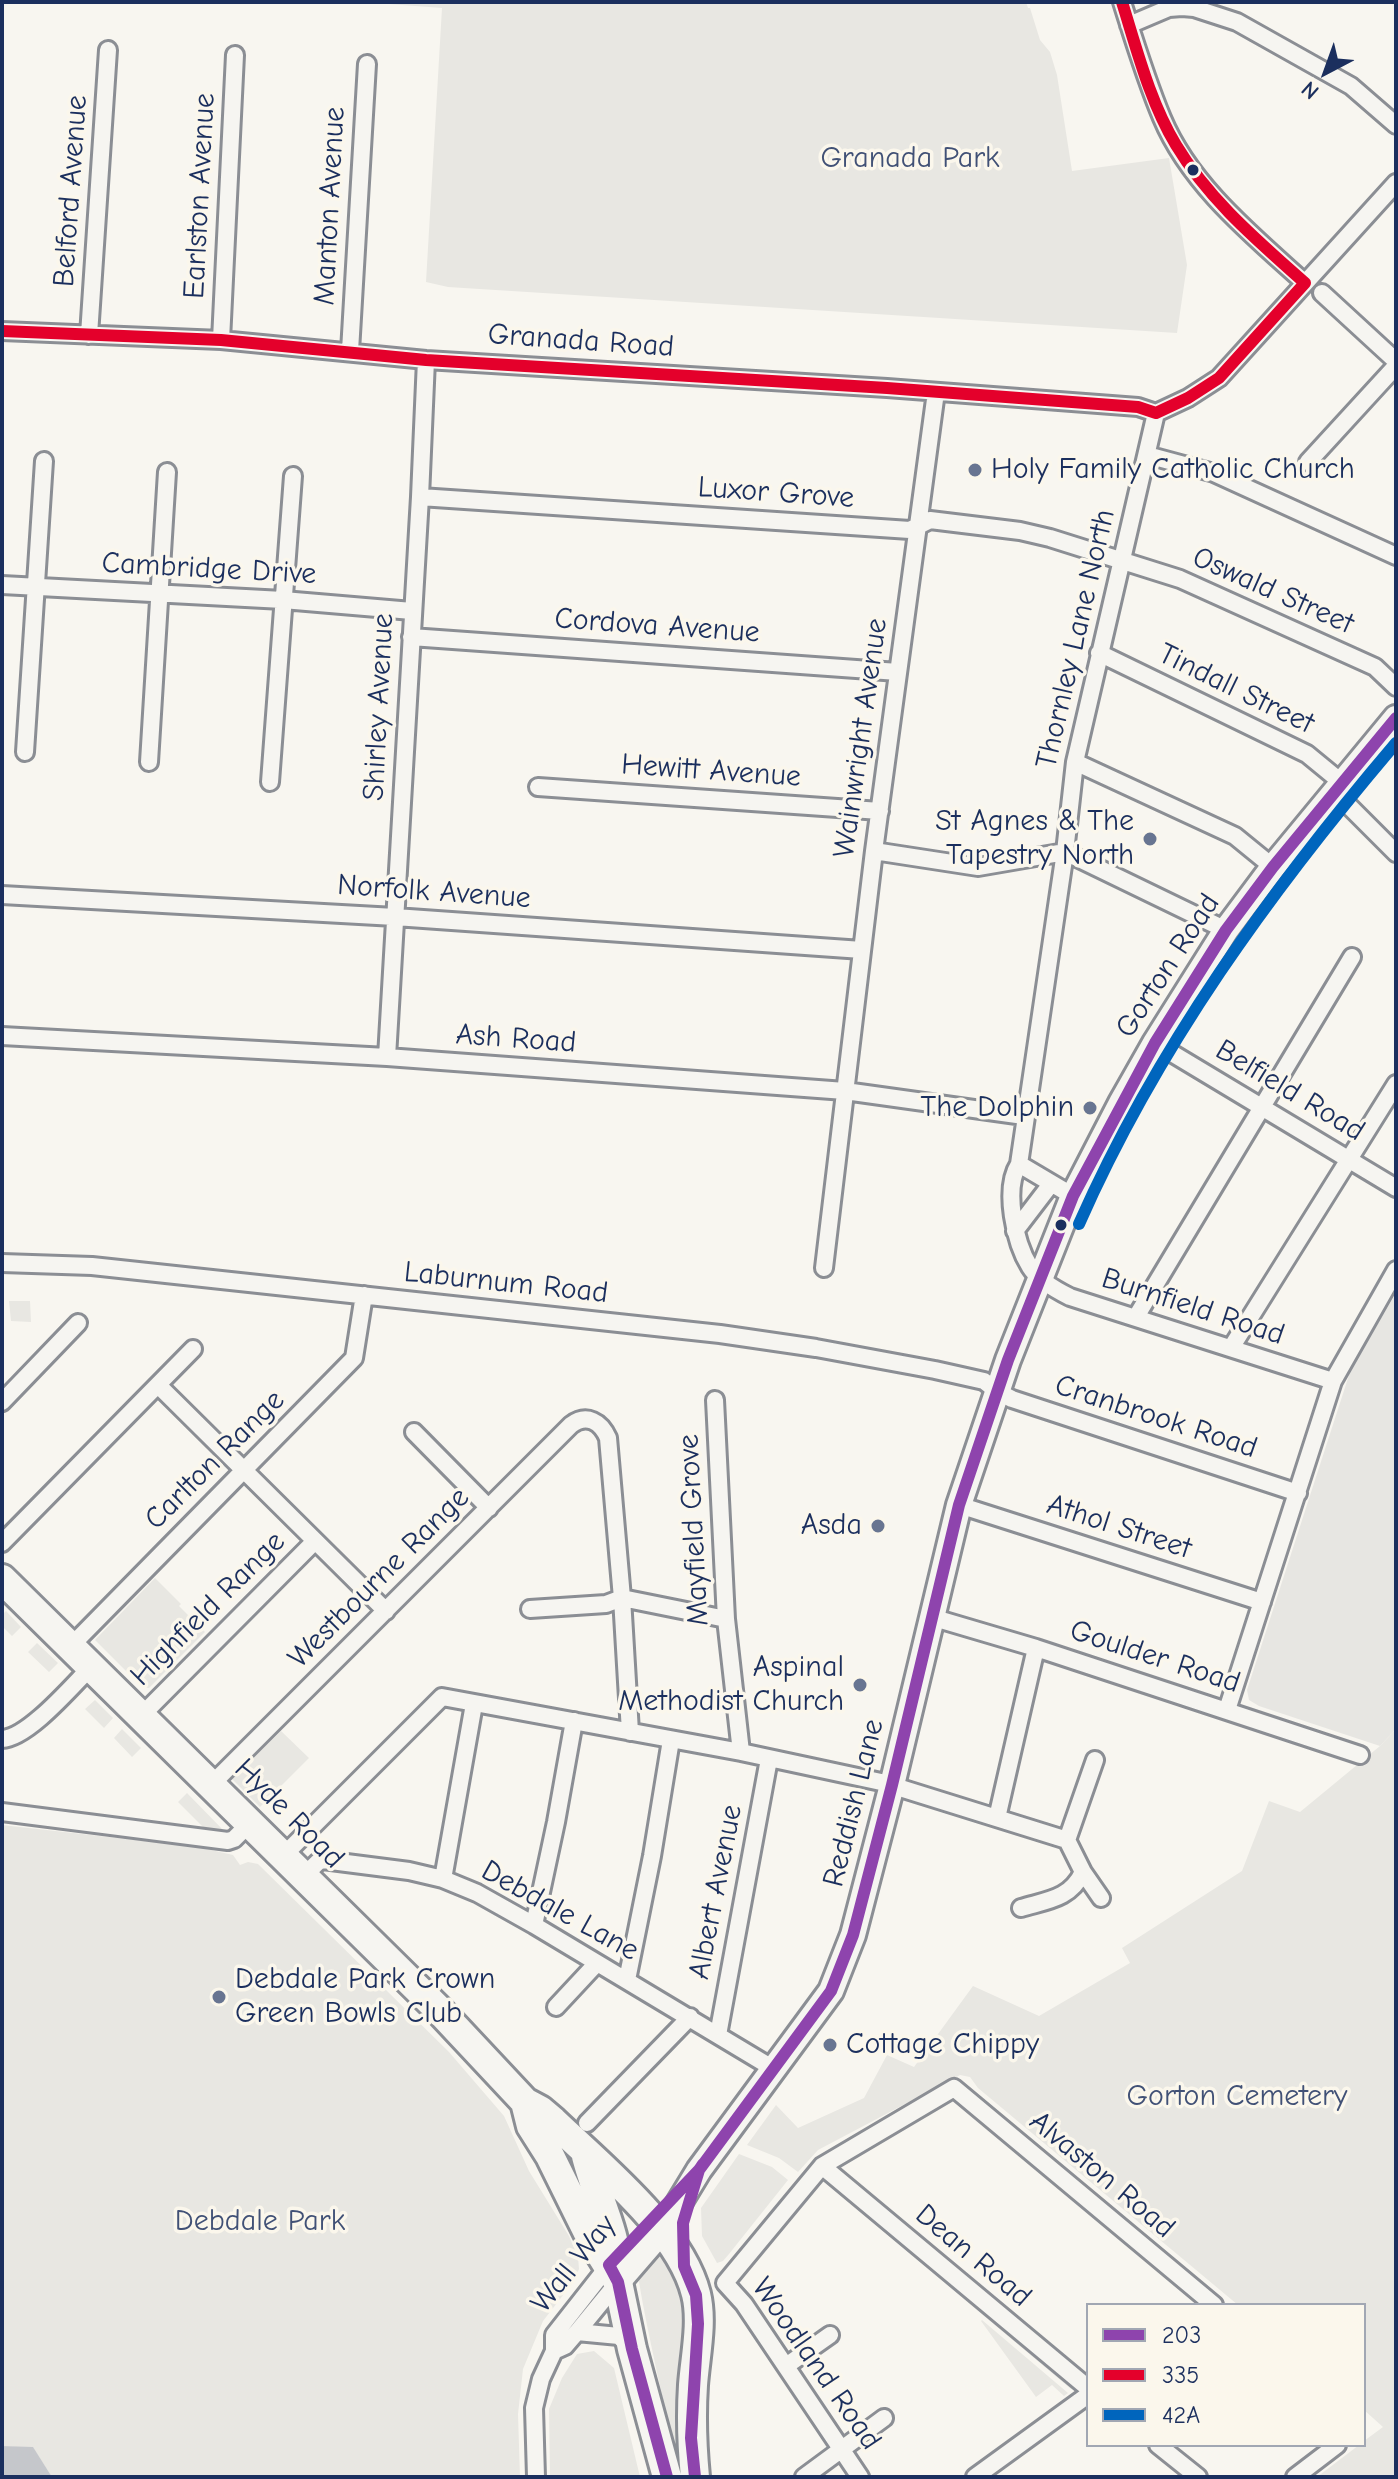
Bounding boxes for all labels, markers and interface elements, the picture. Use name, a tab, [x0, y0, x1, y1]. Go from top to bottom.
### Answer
north arrow	[1286, 32, 1366, 112]
text: N	[1296, 76, 1324, 105]
street label: Earlston Avenue	[177, 92, 223, 300]
street label: Belford Avenue	[46, 94, 96, 288]
street label: Manton Avenue	[307, 106, 353, 306]
park label: Granada Park	[820, 141, 1000, 177]
unlabelled marker	[1185, 162, 1201, 178]
street label: Granada Road	[487, 317, 675, 365]
place label: Holy Family Catholic Church	[991, 452, 1355, 488]
marker: Holy Family Catholic Church	[966, 461, 984, 479]
street label: Luxor Grove	[697, 470, 855, 516]
street label: Thornley Lane North	[1029, 506, 1123, 772]
street label: Oswald Street	[1187, 540, 1359, 642]
street label: Cambridge Drive	[101, 545, 317, 593]
street label: Cordova Avenue	[553, 601, 761, 651]
street label: Shirley Avenue	[356, 612, 402, 802]
street label: Wainwright Avenue	[826, 616, 896, 860]
street label: Tindall Street	[1152, 636, 1320, 742]
street label: Hewitt Avenue	[620, 747, 802, 795]
place label: St Agnes & The Tapestry North	[935, 804, 1134, 874]
marker: St Agnes & The Tapestry North	[1141, 830, 1159, 848]
street label: Norfolk Avenue	[336, 867, 532, 917]
street label: Gorton Road	[1108, 887, 1228, 1045]
street label: Ash Road	[455, 1017, 577, 1061]
street label: Belfield Road	[1209, 1032, 1371, 1150]
place label: The Dolphin	[920, 1090, 1074, 1126]
marker: The Dolphin	[1081, 1099, 1099, 1117]
unlabelled marker	[1053, 1217, 1069, 1233]
street label: Laburnum Road	[402, 1254, 610, 1312]
street label: Burnfield Road	[1097, 1261, 1289, 1353]
street label: Cranbrook Road	[1050, 1367, 1262, 1467]
street label: Carlton Range	[138, 1383, 292, 1537]
street label: Mayfield Grove	[671, 1433, 717, 1627]
street label: Westbourne Range	[281, 1480, 477, 1676]
street label: Athol Street	[1042, 1487, 1196, 1567]
place label: Asda	[801, 1508, 862, 1544]
marker: Asda	[869, 1517, 887, 1535]
street label: Highfield Range	[123, 1524, 293, 1694]
street label: Goulder Road	[1065, 1613, 1245, 1701]
place label: Aspinal Methodist Church	[618, 1650, 844, 1720]
marker: Aspinal Methodist Church	[851, 1676, 869, 1694]
street label: Reddish Lane	[816, 1716, 892, 1890]
street label: Hyde Road	[227, 1752, 351, 1876]
street label: Albert Avenue	[681, 1802, 751, 1982]
street label: Debdale Lane	[475, 1853, 645, 1969]
place label: Debdale Park Crown Green Bowls Club	[235, 1962, 495, 2032]
marker: Debdale Park Crown Green Bowls Club	[210, 1988, 228, 2006]
place label: Cottage Chippy	[846, 2027, 1039, 2063]
marker: Cottage Chippy	[821, 2036, 839, 2054]
park label: Gorton Cemetery	[1127, 2079, 1347, 2115]
street label: Alvaston Road	[1022, 2104, 1182, 2246]
street label: Dean Road	[908, 2197, 1038, 2315]
park label: Debdale Park	[175, 2204, 345, 2240]
street label: Wall Way	[524, 2208, 624, 2320]
street label: Woodland Road	[743, 2271, 889, 2457]
legend	[1086, 2303, 1366, 2447]
text: 203	[1162, 2321, 1201, 2349]
text: 335	[1162, 2361, 1199, 2389]
text: 42A	[1162, 2401, 1200, 2429]

